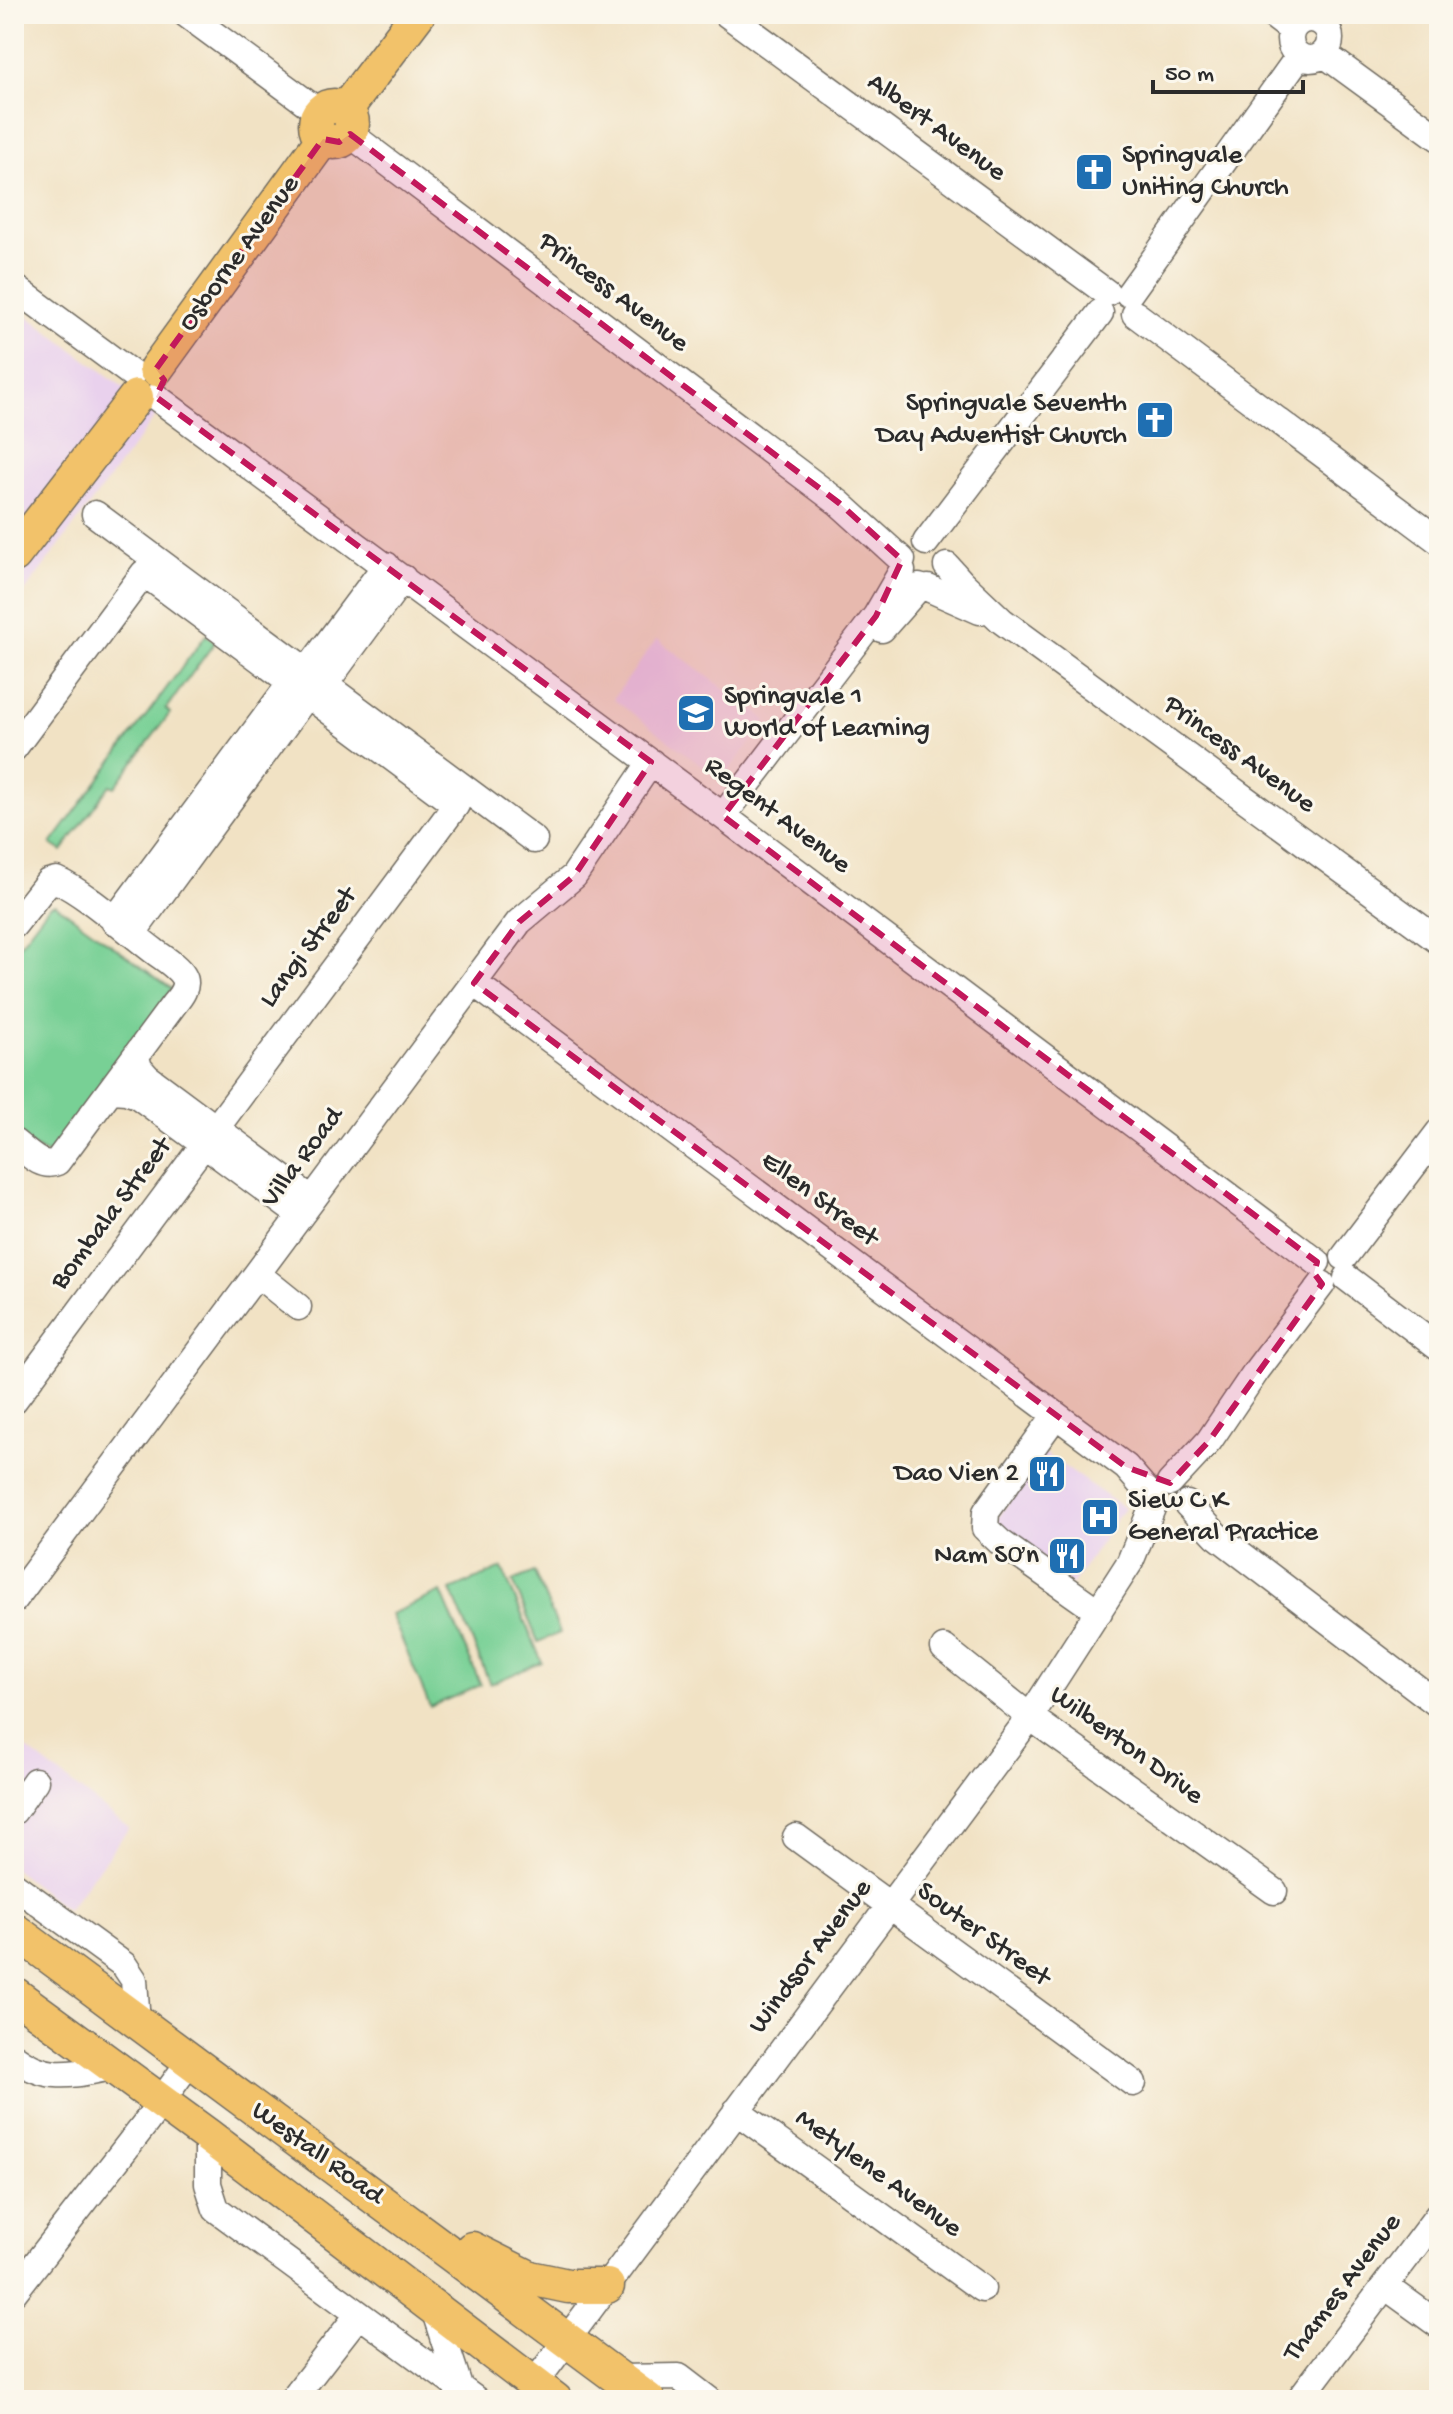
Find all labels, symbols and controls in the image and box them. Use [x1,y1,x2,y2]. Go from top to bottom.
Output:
scale bar [1153,44,1303,94]
text: 50 m [1165,61,1214,90]
street label: Albert Avenue [860,66,1013,190]
place label: Springvale Uniting Church [1122,140,1289,205]
church icon: Springvale Uniting Church [1073,151,1115,193]
street label: Osborne Avenue [172,169,308,339]
street label: Princess Avenue [530,225,695,361]
place label: Springvale Seventh Day Adventist Church [874,388,1127,453]
church icon: Springvale Seventh Day Adventist Church [1134,399,1176,441]
place label: Springvale 1 World of Learning [724,681,930,746]
street label: Princess Avenue [1156,688,1322,822]
school or university icon: Springvale 1 World of Learning [675,692,717,734]
street label: Regent Avenue [697,750,857,882]
street label: Langi Street [253,879,367,1015]
street label: Villa Road [254,1099,353,1216]
street label: Bombala Street [43,1129,182,1297]
street label: Ellen Street [754,1145,886,1256]
restaurant icon: Dao Vien 2 [1026,1453,1068,1495]
place label: Dao Vien 2 [892,1458,1019,1491]
place label: Siew C K General Practice [1128,1485,1319,1550]
hospital icon: Siew C K General Practice [1079,1496,1121,1538]
restaurant icon: Nam Sơn [1046,1535,1088,1577]
place label: Nam Sơn [934,1540,1040,1573]
street label: Wilberton Drive [1043,1679,1210,1813]
street label: Windsor Avenue [742,1873,880,2041]
street label: Souter Street [909,1875,1059,1996]
street label: Westall Road [244,2095,392,2215]
street label: Metylene Avenue [788,2102,968,2246]
street label: Thames Avenue [1275,2207,1410,2370]

